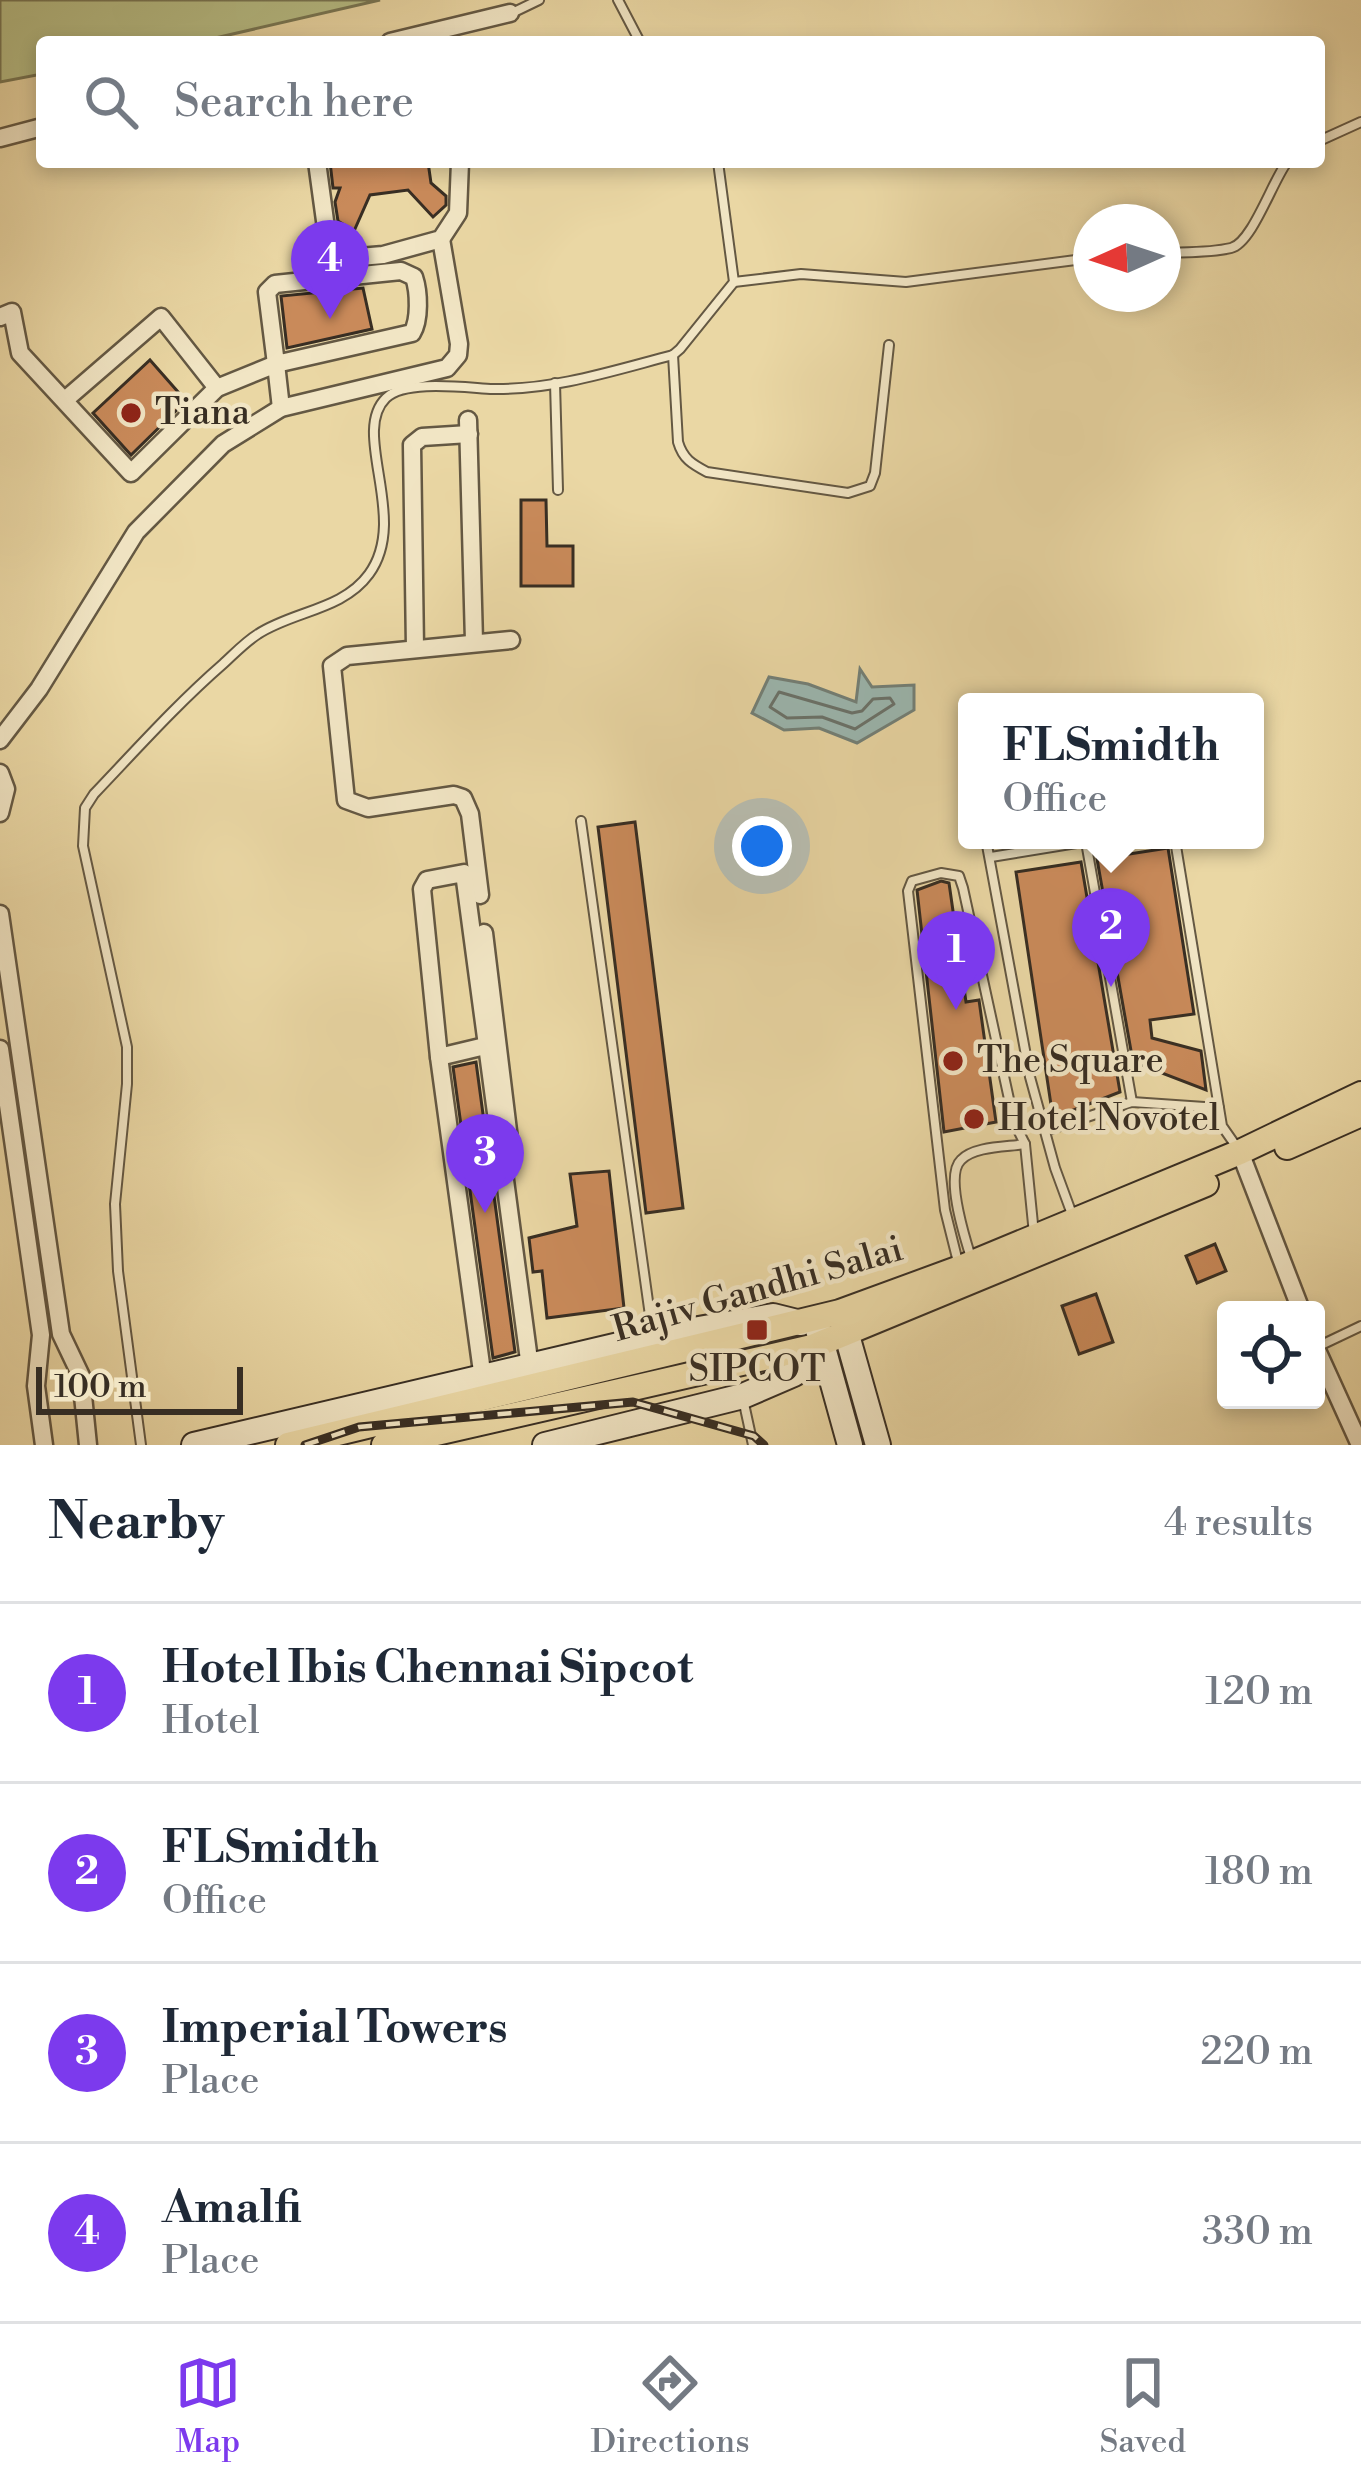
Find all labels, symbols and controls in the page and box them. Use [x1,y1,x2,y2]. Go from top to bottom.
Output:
search box [36,36,1325,168]
icon: search [78,69,144,135]
text: Search here [174,74,414,131]
north arrow [1073,204,1181,312]
pin: 4 [291,220,369,319]
place label: Tiana [155,391,251,436]
marker: Tiana [118,400,144,426]
popup [958,693,1264,849]
text: FLSmidth [1002,718,1220,775]
text: Office [1002,775,1107,824]
your location [732,816,792,876]
pin: 2 [1072,888,1150,987]
pin: 1 [917,911,995,1010]
place label: The Square [977,1039,1164,1084]
marker: The Square [940,1048,966,1074]
place label: Hotel Novotel [998,1097,1220,1142]
marker: Hotel Novotel [961,1106,987,1132]
pin: 3 [446,1114,524,1213]
street label: Rajiv Gandhi Salai [608,1227,908,1353]
map controls [1217,1301,1325,1409]
button: locate [1217,1301,1325,1409]
marker: SIPCOT [744,1317,770,1343]
place label: SIPCOT [688,1348,826,1393]
scale bar [36,1361,243,1414]
text: 100 m [54,1367,147,1408]
text: Nearby [48,1491,224,1555]
text: 4 results [1164,1499,1313,1548]
text: Hotel Ibis Chennai Sipcot [162,1640,693,1697]
text: 1 [78,1668,96,1717]
text: 120 m [1205,1668,1313,1717]
text: Hotel [162,1697,260,1746]
text: FLSmidth [162,1820,379,1877]
text: 2 [75,1848,99,1897]
text: 180 m [1205,1848,1313,1897]
text: Office [162,1877,267,1926]
text: Imperial Towers [162,2000,508,2057]
text: 3 [75,2028,99,2077]
text: 220 m [1200,2028,1313,2077]
text: Place [162,2057,259,2106]
text: Amalfi [162,2180,302,2237]
text: 4 [74,2208,100,2257]
text: 330 m [1202,2208,1313,2257]
text: Place [162,2237,259,2286]
tab: Map [175,2350,241,2463]
tab: Directions [591,2350,750,2463]
tab: Saved [1099,2350,1186,2463]

